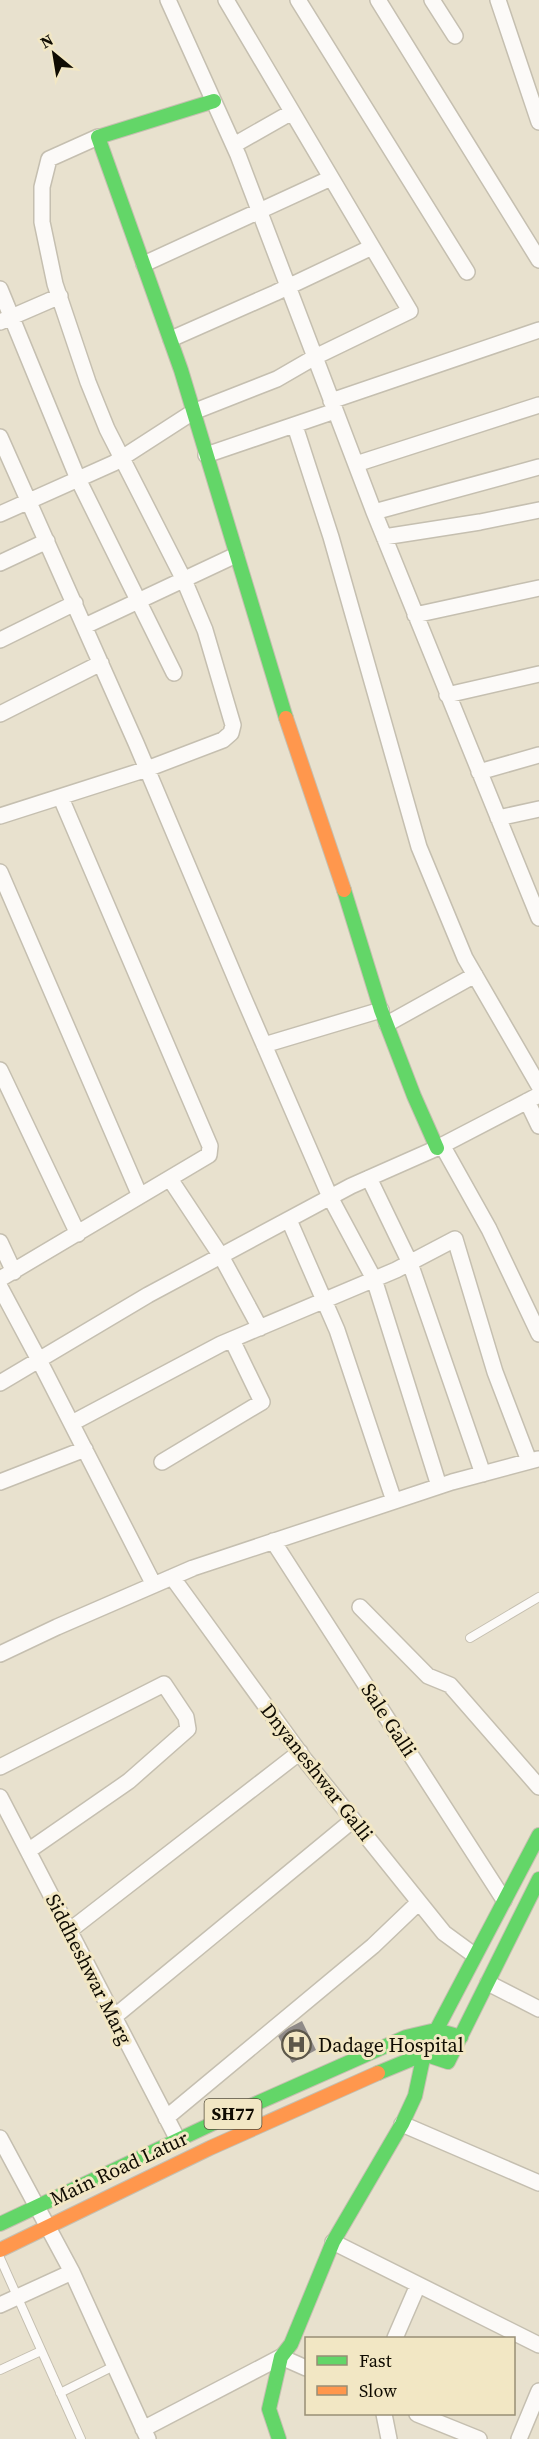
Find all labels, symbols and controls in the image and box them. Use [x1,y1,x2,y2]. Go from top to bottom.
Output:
north arrow [24,24,84,84]
text: N [36,28,57,53]
street label: Sale Galli [355,1678,423,1762]
street label: Dnyaneshwar Galli [254,1697,380,1847]
street label: Siddheshwar Marg [39,1889,139,2049]
hospital icon: Dadage Hospital [281,2029,313,2061]
place label: Dadage Hospital [318,2031,464,2059]
road number: SH77 [204,2099,262,2129]
street label: Main Road Latur [45,2124,193,2212]
legend [305,2337,515,2415]
text: Fast [359,2348,392,2373]
text: Slow [359,2378,397,2403]

